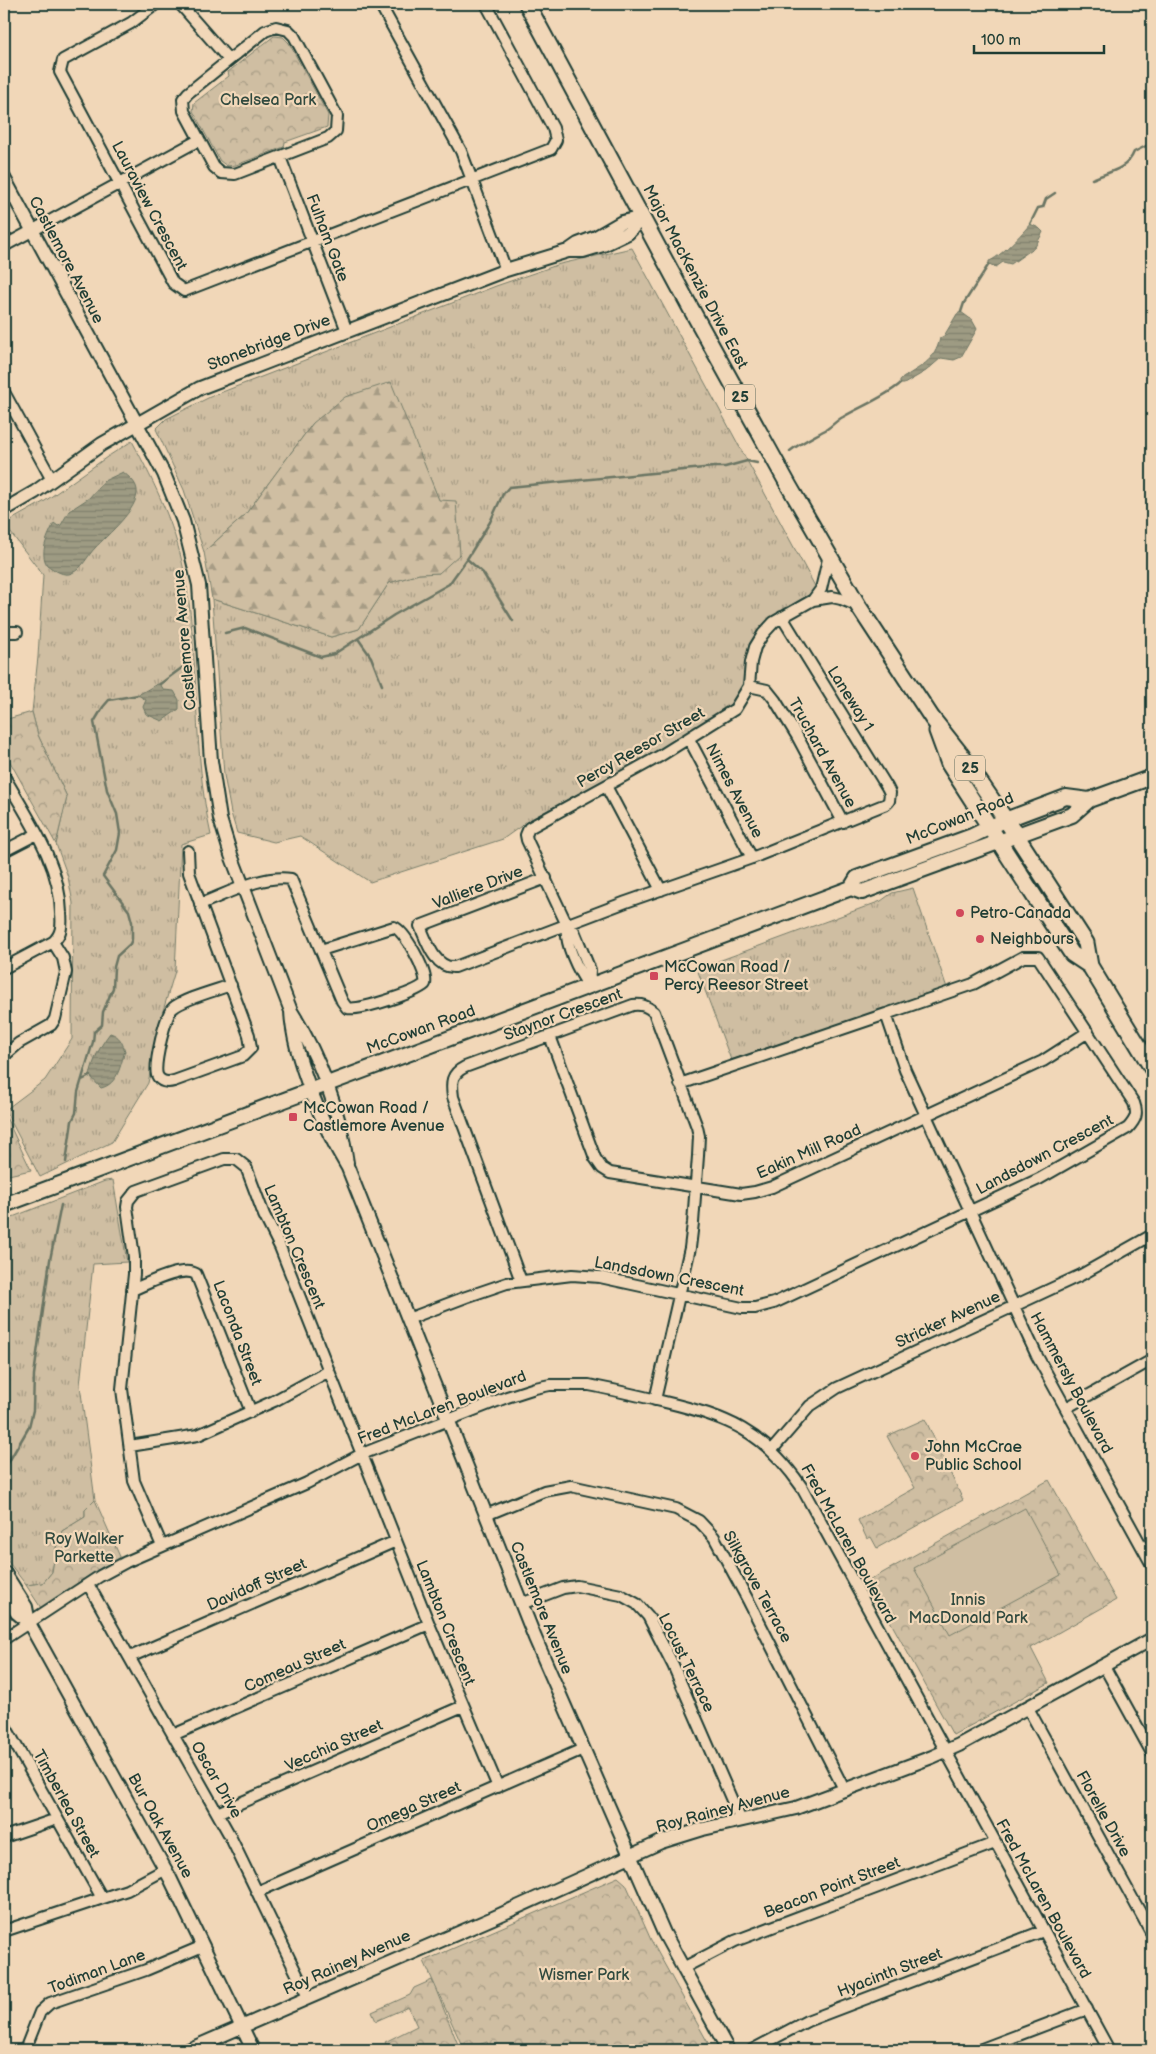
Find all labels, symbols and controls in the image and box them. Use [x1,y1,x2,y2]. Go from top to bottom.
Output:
scale bar [974,22,1104,54]
text: 100 m [981,31,1021,50]
park label: Chelsea Park [220,91,316,110]
street label: Lauraview Crescent [107,138,191,274]
street label: Major MacKenzie Drive East [638,182,752,372]
street label: Fulham Gate [302,192,353,285]
street label: Castlemore Avenue [24,193,108,327]
street label: Stonebridge Drive [205,311,334,375]
road number: 25 [725,384,755,410]
street label: Castlemore Avenue [169,568,201,711]
street label: Laneway 1 [823,663,877,735]
street label: Truchard Avenue [784,695,860,812]
street label: Percy Reesor Street [574,704,708,792]
street label: Nimes Avenue [701,740,767,842]
road number: 25 [955,756,985,780]
street label: McCowan Road [903,789,1017,849]
street label: Valliere Drive [430,862,526,914]
place label: Petro-Canada [970,904,1071,923]
marker: Petro-Canada [954,907,966,919]
place label: Neighbours [990,930,1074,949]
marker: Neighbours [974,933,986,945]
place label: McCowan Road / Percy Reesor Street [664,958,808,995]
marker: McCowan Road / Percy Reesor Street [648,970,660,982]
street label: Staynor Crescent [501,985,625,1045]
street label: McCowan Road [364,1002,478,1058]
place label: McCowan Road / Castlemore Avenue [303,1099,445,1136]
marker: McCowan Road / Castlemore Avenue [287,1111,299,1123]
street label: Landsdown Crescent [973,1111,1117,1199]
street label: Eakin Mill Road [754,1120,864,1184]
street label: Lambton Crescent [259,1182,329,1312]
street label: Landsdown Crescent [592,1253,746,1301]
street label: Laconda Street [208,1278,266,1388]
street label: Stricker Avenue [893,1287,1004,1353]
street label: Hammersly Boulevard [1026,1309,1116,1457]
street label: Fred McLaren Boulevard [355,1367,529,1449]
place label: John McCrae Public School [925,1438,1023,1475]
marker: John McCrae Public School [909,1450,921,1462]
street label: Fred McLaren Boulevard [796,1461,900,1627]
street label: Silkgrove Terrace [718,1528,796,1647]
park label: Roy Walker Parkette [44,1530,124,1567]
street label: Castlemore Avenue [506,1539,576,1678]
street label: Davidoff Street [204,1555,310,1615]
street label: Lambton Crescent [411,1558,479,1688]
park label: Innis MacDonald Park [908,1591,1028,1628]
street label: Locust Terrace [654,1610,718,1716]
street label: Comeau Street [241,1635,349,1697]
street label: Vecchia Street [282,1716,386,1776]
street label: Oscar Drive [186,1738,246,1822]
street label: Timberlea Street [29,1747,104,1861]
street label: Florelle Drive [1072,1768,1135,1861]
street label: Bur Oak Avenue [123,1770,197,1882]
street label: Omega Street [364,1778,464,1836]
street label: Roy Rainey Avenue [654,1783,792,1837]
street label: Fred McLaren Boulevard [991,1816,1095,1982]
street label: Beacon Point Street [761,1853,903,1923]
street label: Roy Rainey Avenue [280,1926,414,2000]
street label: Hyacinth Street [835,1944,945,2002]
street label: Todiman Lane [46,1945,149,1998]
park label: Wismer Park [539,1966,629,1985]

